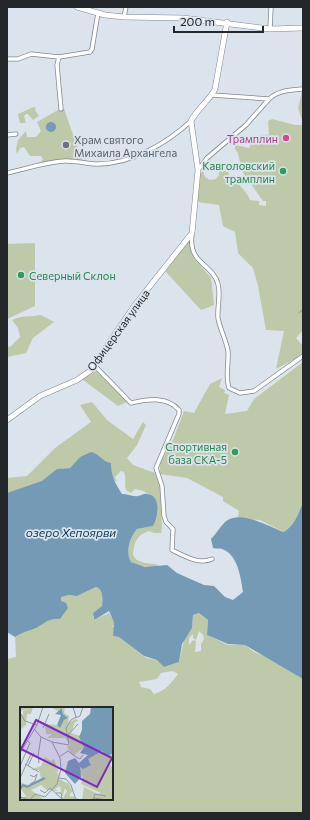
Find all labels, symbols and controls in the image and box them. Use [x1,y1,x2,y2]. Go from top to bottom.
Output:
scale bar [174,8,263,34]
text: 200 m [180,14,215,28]
place label: Трамплин [227,132,278,145]
place label: Храм святого Михаила Архангела [74,133,177,159]
marker: Трамплин [281,133,291,143]
marker: Храм святого Михаила Архангела [61,140,71,150]
place label: Кавголовский трамплин [202,159,275,185]
marker: Кавголовский трамплин [278,166,288,176]
place label: Северный Склон [29,269,116,282]
marker: Северный Склон [16,270,26,280]
street label: Офицерская улица [84,287,152,373]
place label: Спортивная база СКА-5 [165,440,227,466]
marker: Спортивная база СКА-5 [230,447,240,457]
water label: озеро Хепоярви [26,525,116,539]
inset map [20,707,113,800]

